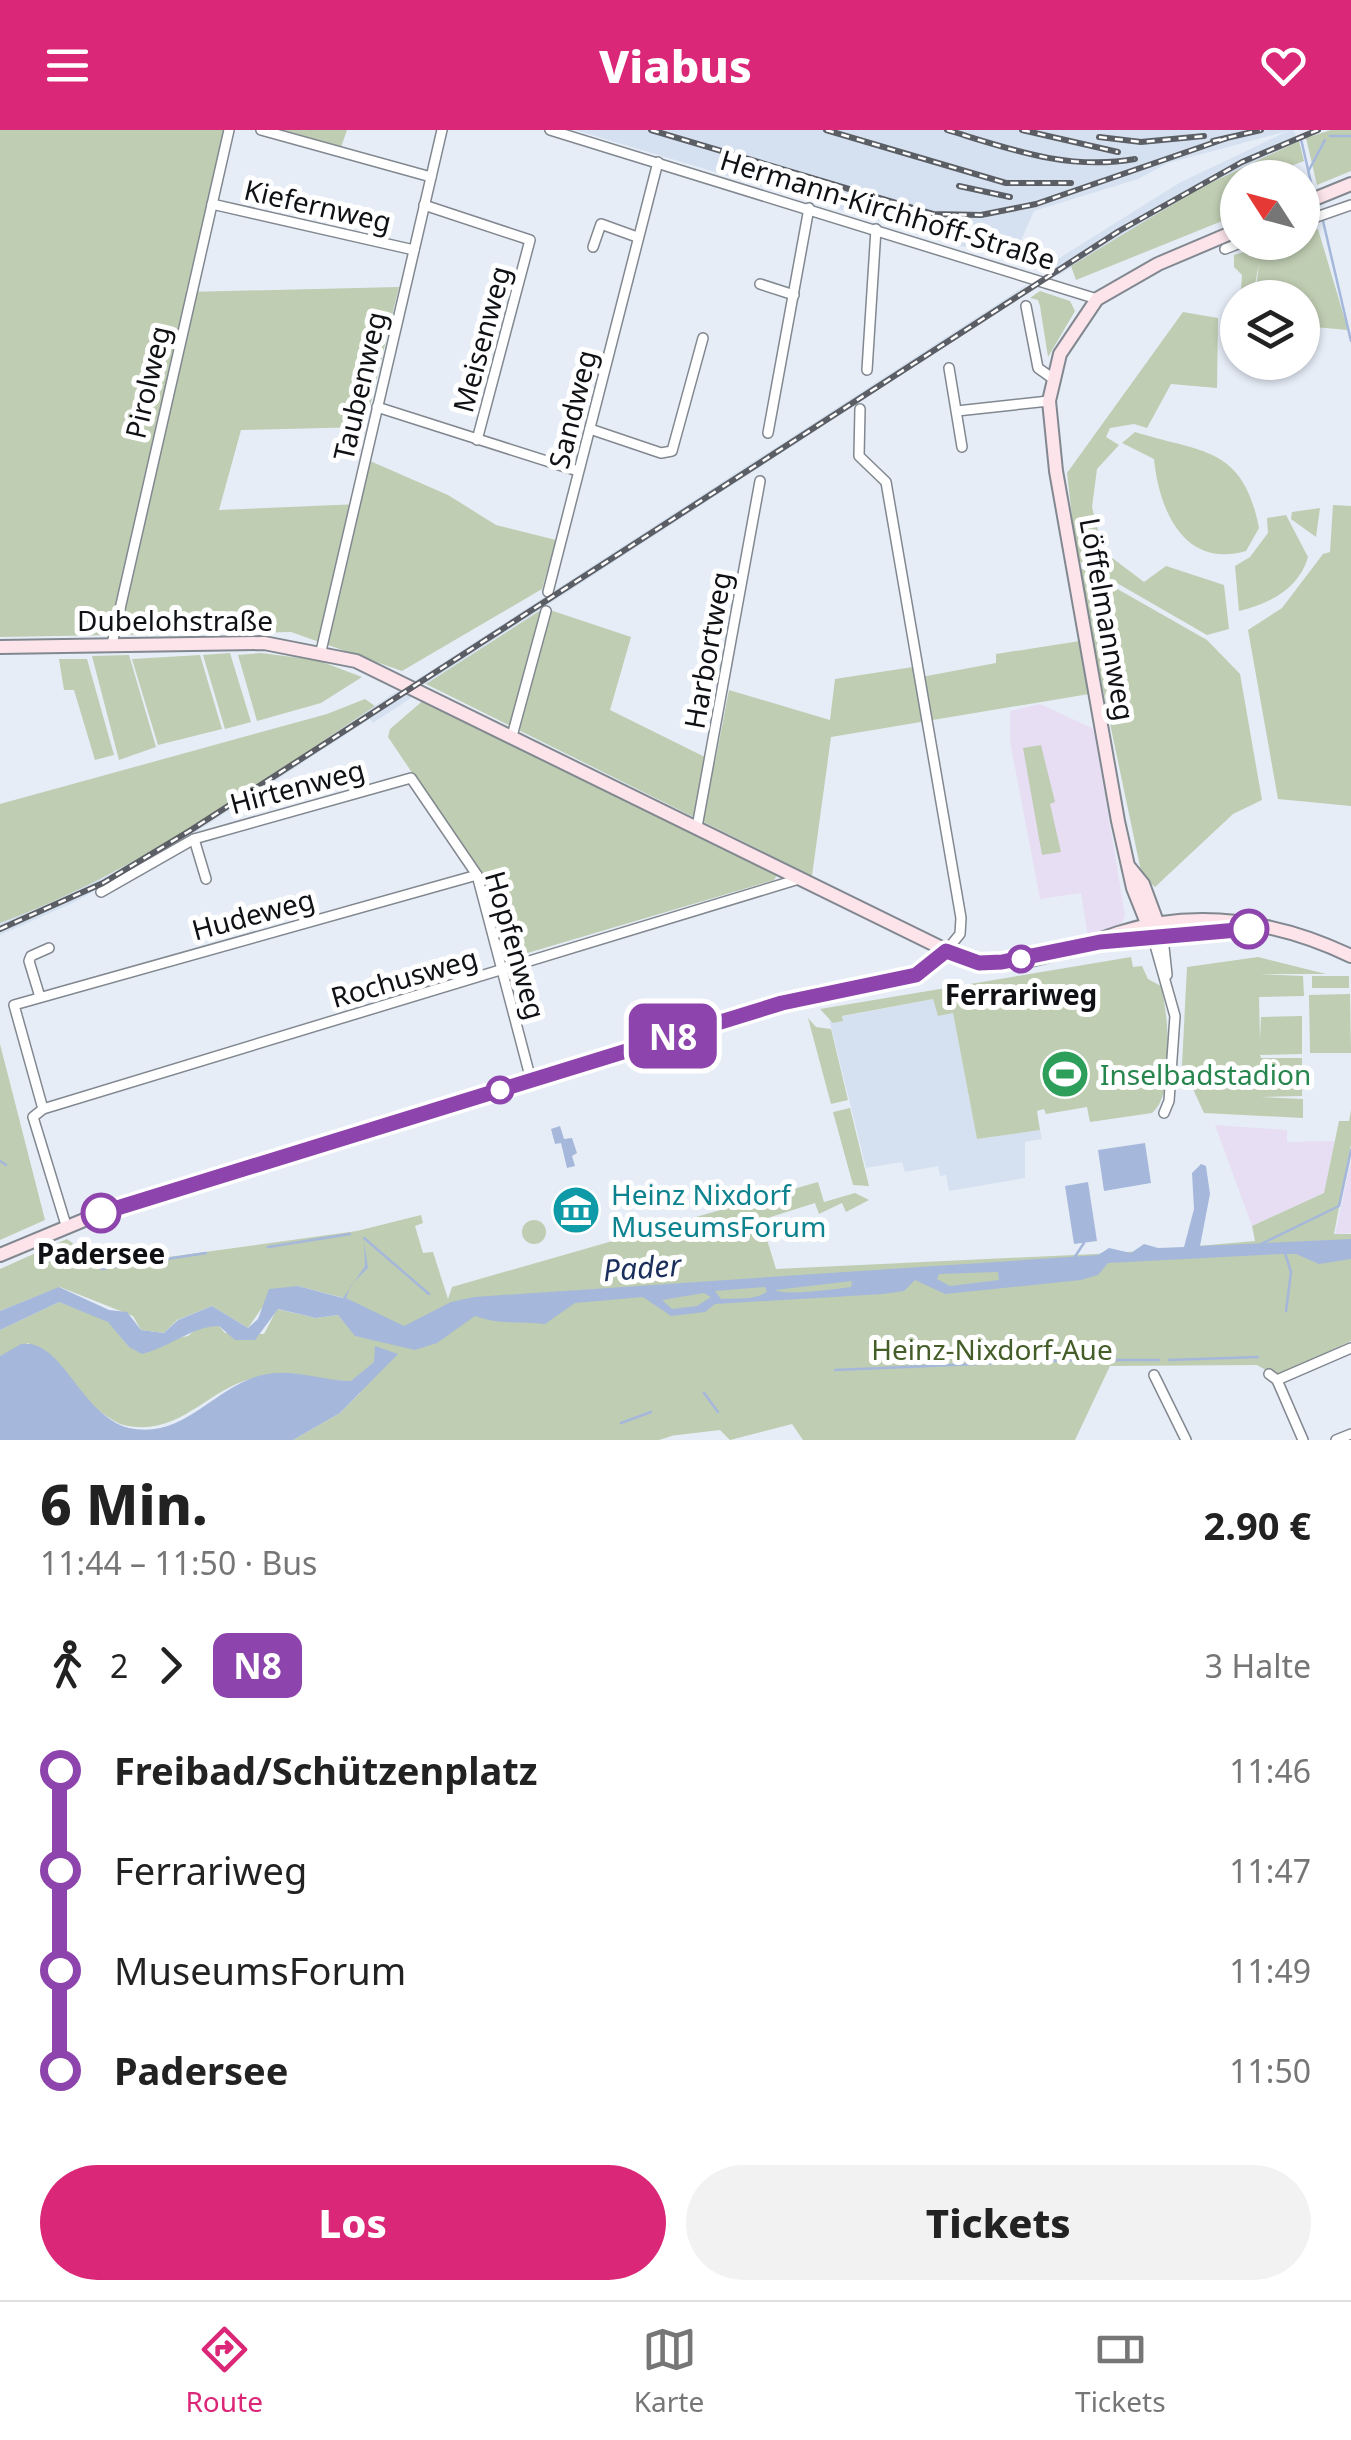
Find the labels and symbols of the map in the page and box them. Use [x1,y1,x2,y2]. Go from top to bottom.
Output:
street label: Hermann-Kirchhoff-Straße [716,140,1060,278]
north arrow [1220,160,1320,260]
street label: Kiefernweg [241,170,395,240]
street label: Meisenweg [443,262,519,416]
street label: Taubenweg [323,308,395,464]
street label: Pirolweg [116,322,178,442]
street label: Sandweg [539,346,605,472]
street label: Löffelmannweg [1071,515,1145,723]
street label: Harbortweg [674,568,740,732]
street label: Dubelohstraße [77,601,273,639]
street label: Hirtenweg [226,750,368,822]
street label: Hopfenweg [477,866,555,1024]
street label: Hudeweg [187,879,319,949]
unlabelled marker [1230,910,1268,948]
street label: Rochusweg [326,938,482,1016]
marker: Ferrariweg [1008,946,1034,972]
place label: Ferrariweg [945,975,1097,1013]
line badge: N8 [628,1004,718,1068]
sports icon: Inselbadstadion [1039,1048,1091,1100]
place label: Inselbadstadion [1100,1055,1311,1093]
unlabelled marker [487,1077,513,1103]
place label: Heinz Nixdorf MuseumsForum [611,1175,826,1245]
museum icon: Heinz Nixdorf MuseumsForum [550,1184,602,1236]
marker: Padersee [82,1194,120,1232]
place label: Padersee [37,1234,165,1272]
water label: Pader [601,1244,684,1290]
park label: Heinz-Nixdorf-Aue [871,1330,1113,1368]

